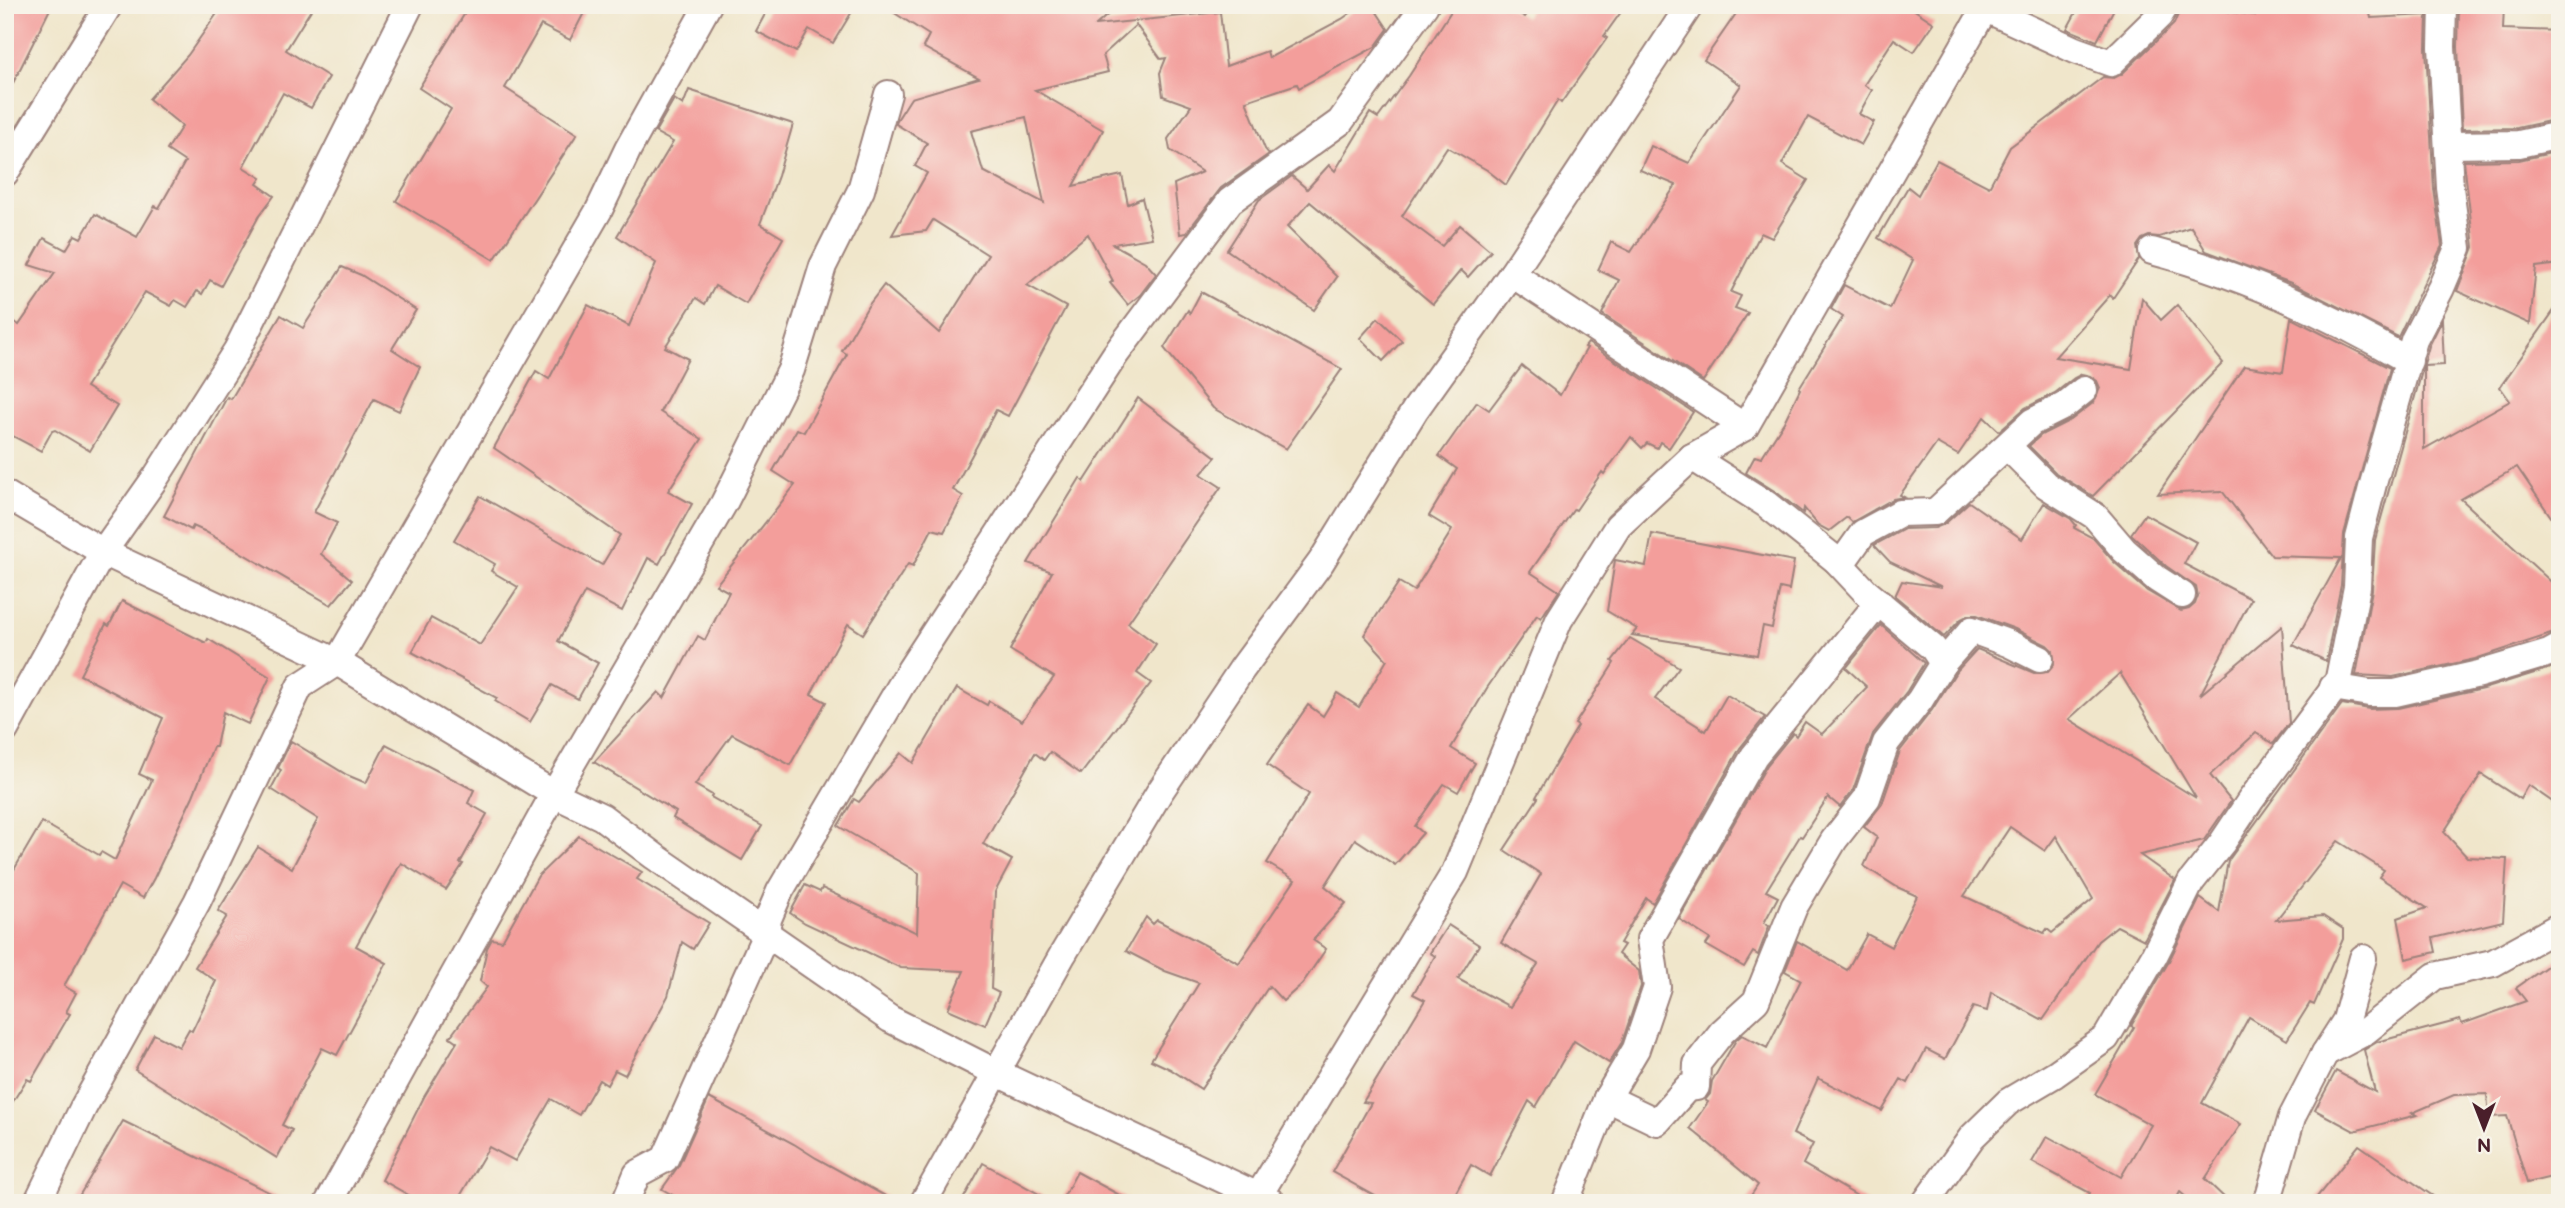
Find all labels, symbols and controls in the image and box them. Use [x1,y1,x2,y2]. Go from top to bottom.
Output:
north arrow [2450,1092,2520,1162]
text: N [2477,1132,2491,1155]

